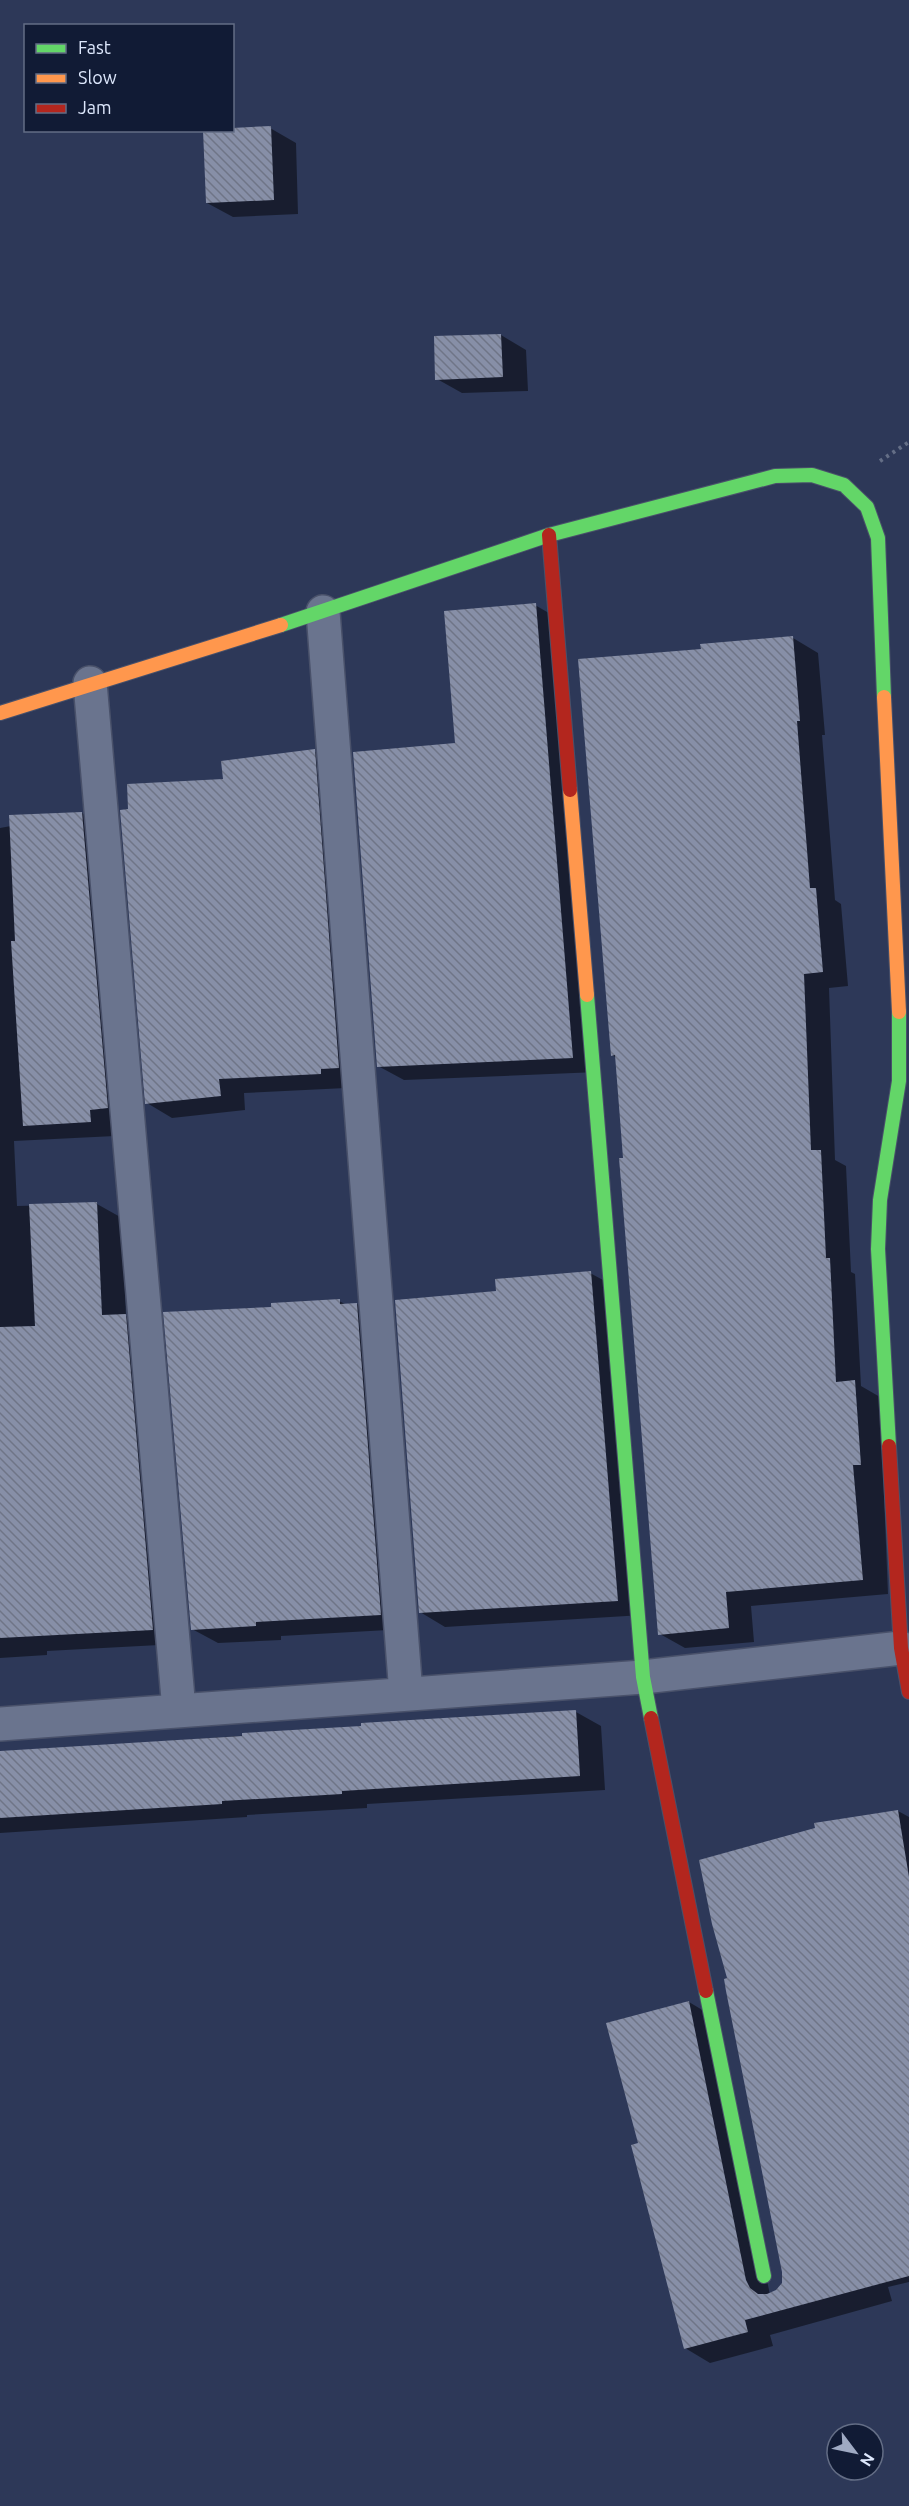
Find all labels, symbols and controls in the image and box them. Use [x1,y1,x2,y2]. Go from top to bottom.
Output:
legend [24,24,234,132]
text: Fast [78,37,111,57]
text: Slow [78,67,117,87]
text: Jam [78,97,112,117]
north arrow [825,2422,885,2482]
text: N [857,2450,879,2470]

